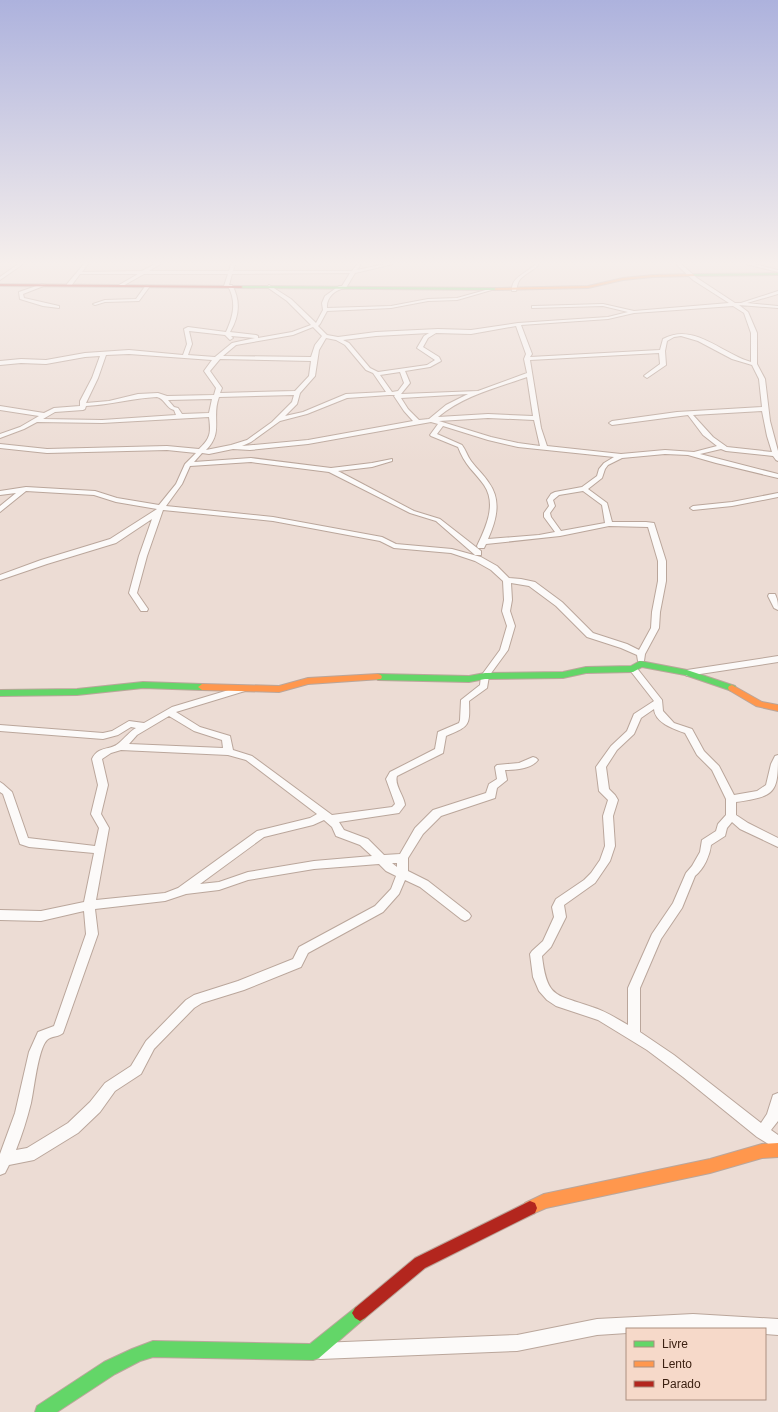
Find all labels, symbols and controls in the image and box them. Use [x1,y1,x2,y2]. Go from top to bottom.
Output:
legend [626,1328,766,1400]
text: Livre [662,1337,688,1351]
text: Lento [662,1357,692,1371]
text: Parado [662,1377,701,1391]

